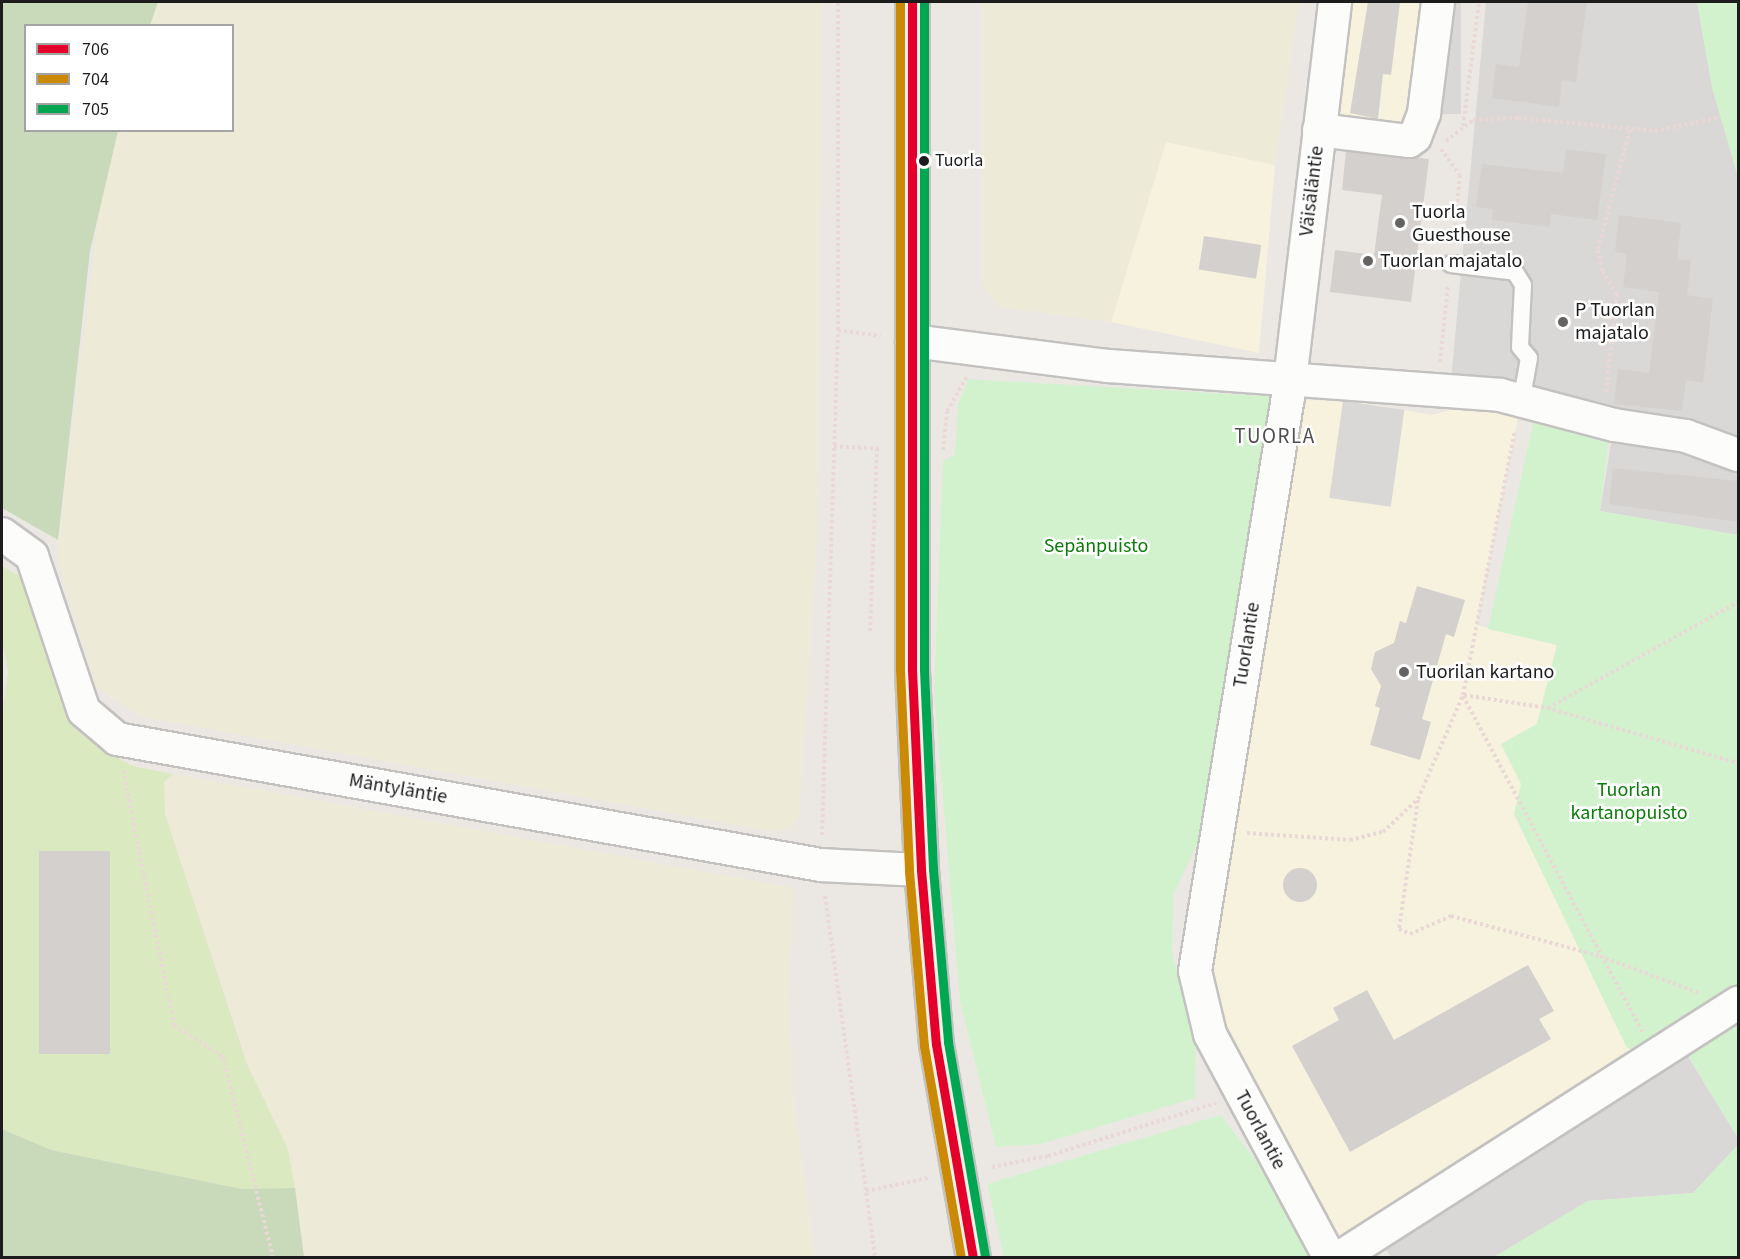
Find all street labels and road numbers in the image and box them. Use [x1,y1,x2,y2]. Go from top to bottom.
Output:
street label: Väisäläntie [1295,144,1329,238]
street label: Tuorlantie [1228,601,1266,689]
street label: Mäntyläntie [347,769,449,809]
street label: Tuorlantie [1229,1086,1291,1174]

